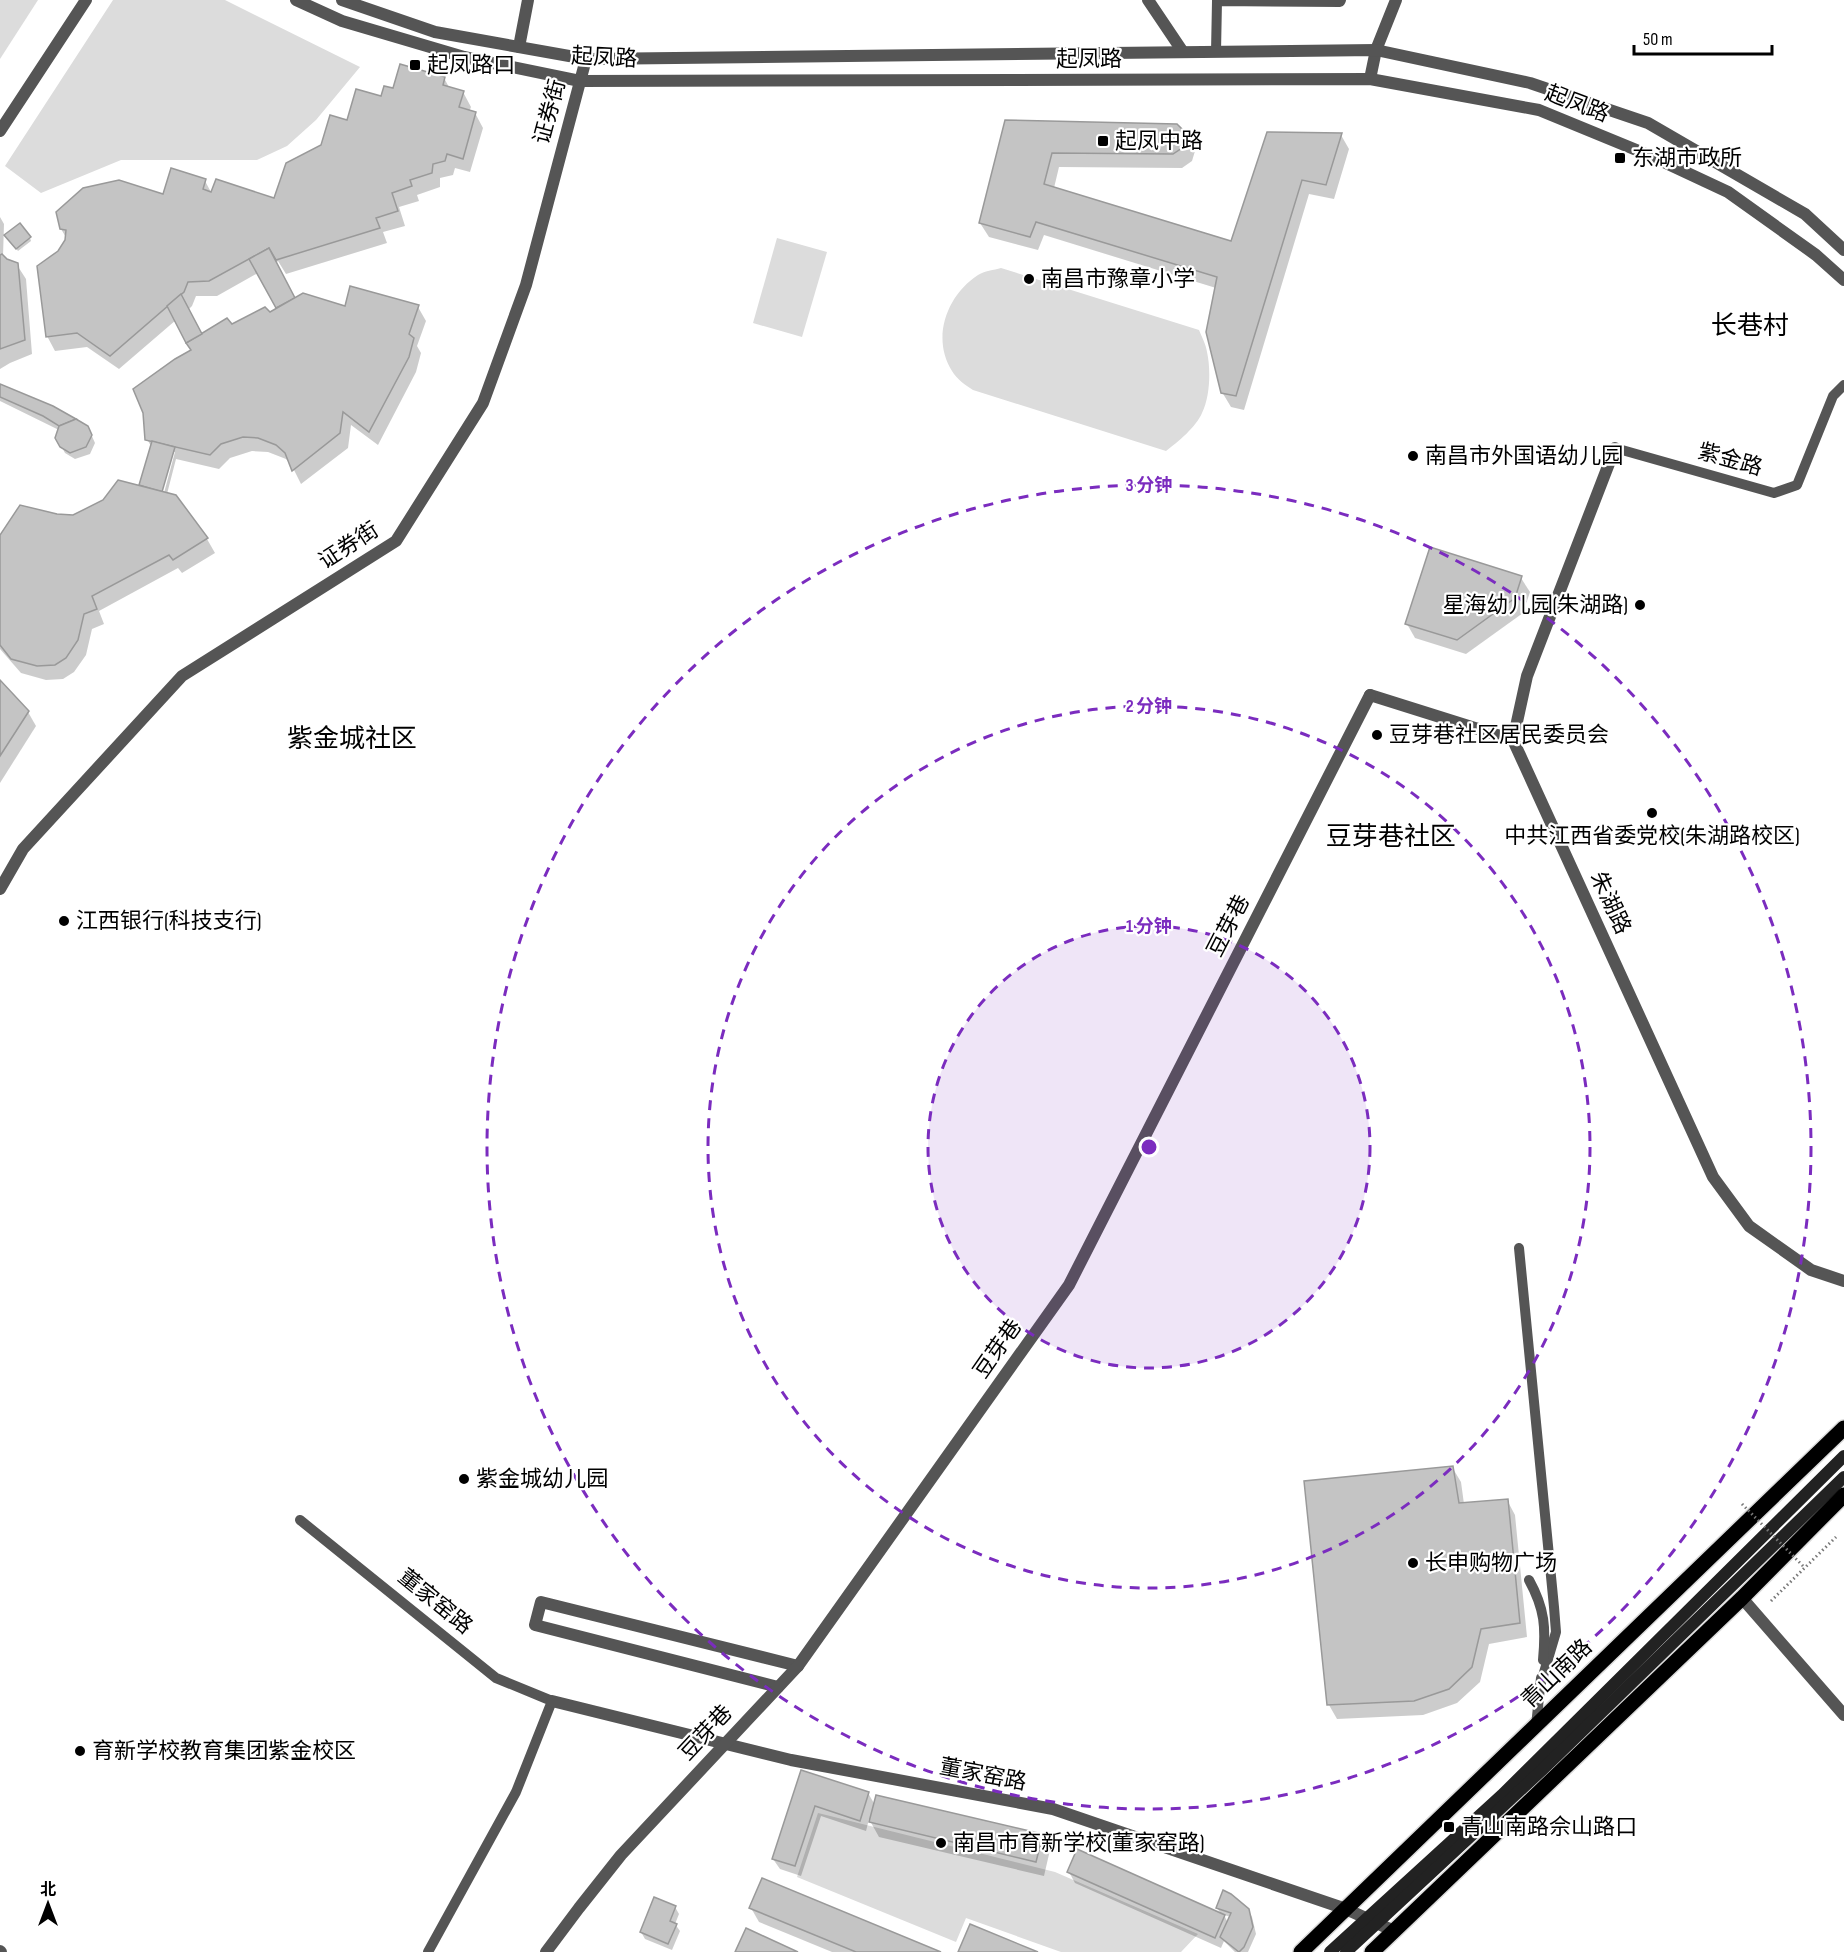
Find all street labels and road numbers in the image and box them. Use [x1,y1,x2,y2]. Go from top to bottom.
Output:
street label: 起凤路 [570,43,638,73]
street label: 起凤路 [1056,46,1122,73]
street label: 证券街 [528,77,572,147]
street label: 起凤路 [1541,80,1613,128]
street label: 紫金路 [1695,438,1765,482]
street label: 证券街 [314,517,384,575]
street label: 朱湖路 [1584,867,1636,939]
street label: 豆芽巷 [1202,890,1256,962]
street label: 豆芽巷 [968,1314,1028,1384]
street label: 董家窑路 [392,1564,478,1640]
street label: 青山南路 [1516,1634,1598,1714]
street label: 豆芽巷 [674,1700,738,1766]
street label: 董家窑路 [937,1753,1029,1797]

